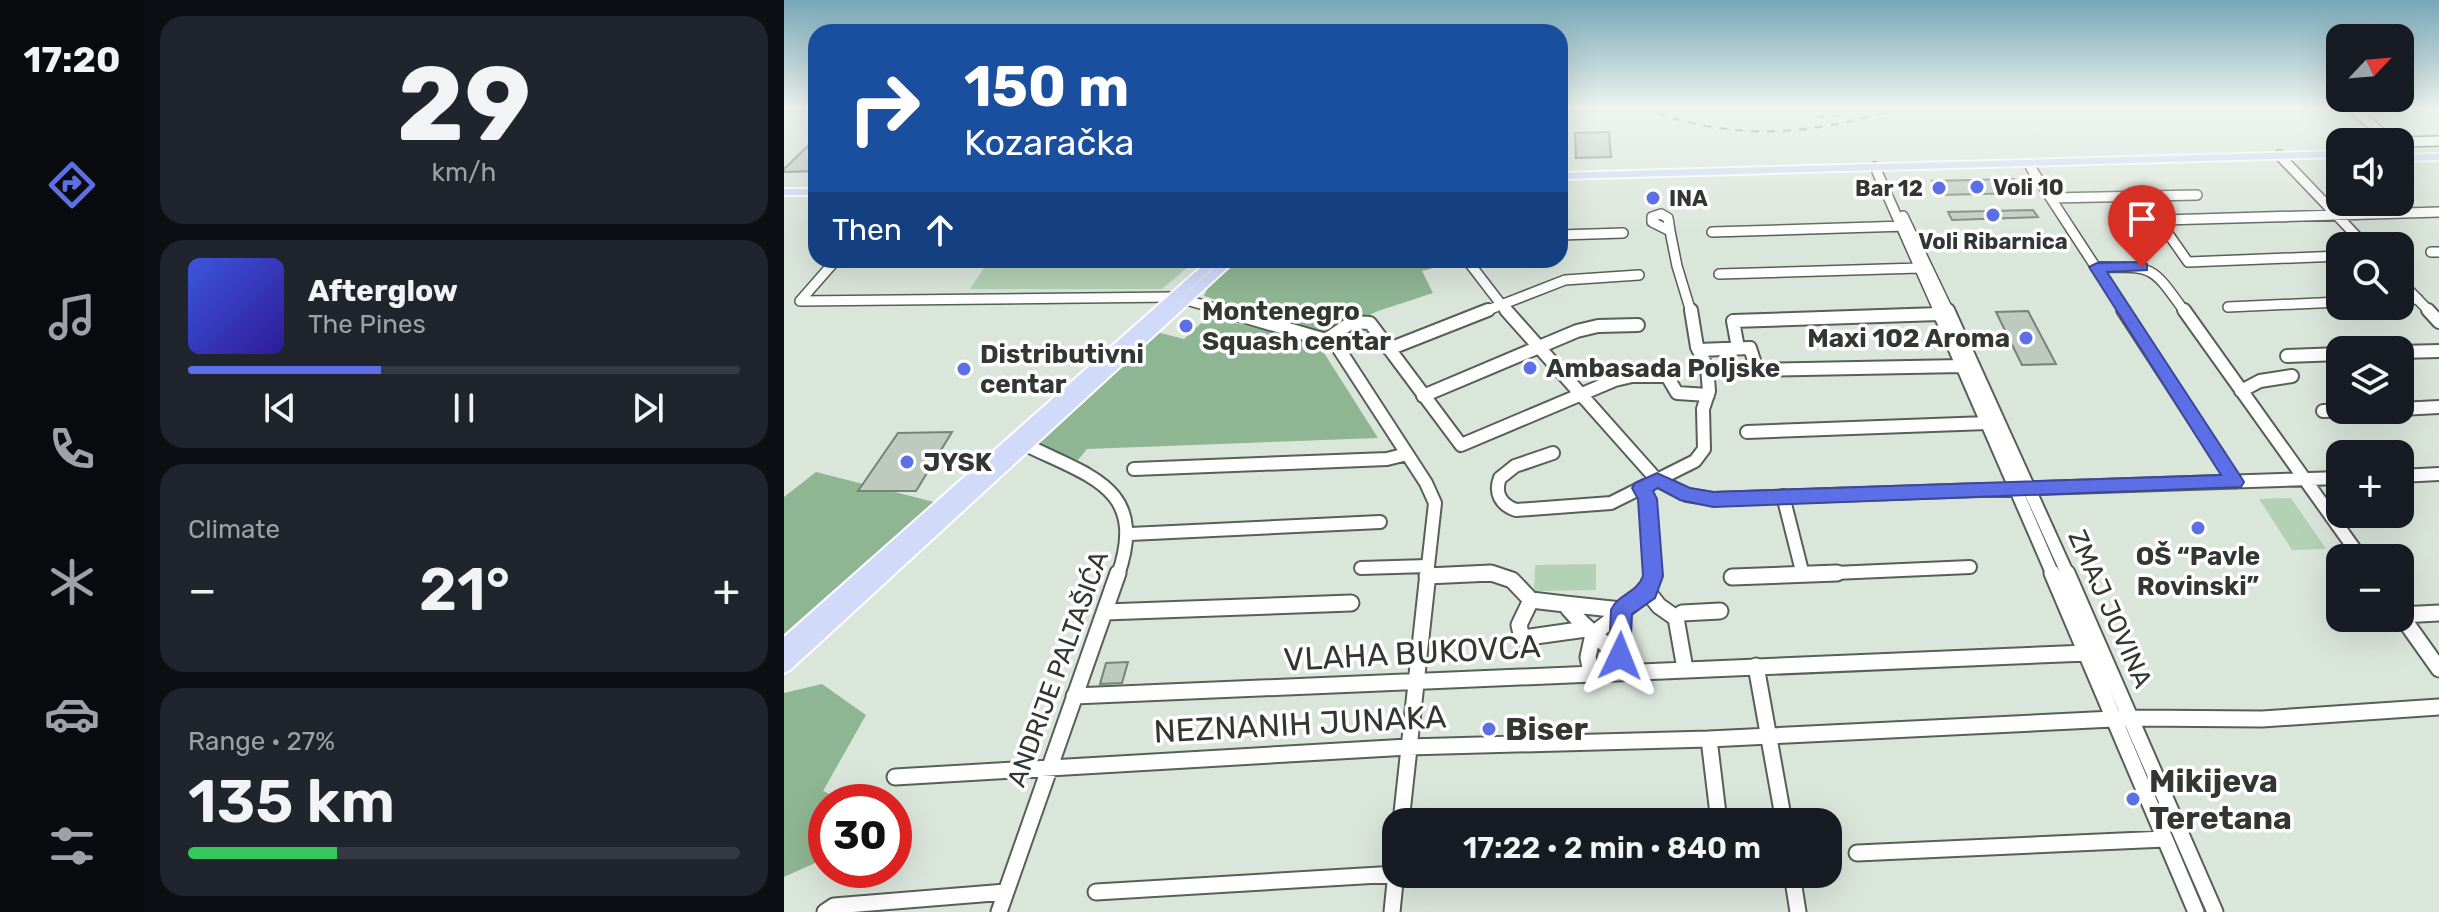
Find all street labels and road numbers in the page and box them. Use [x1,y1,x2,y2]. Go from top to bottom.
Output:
street label: ZMAJ JOVINA [2061,525,2159,693]
street label: ANDRIJE PALTAŠIĆA [1001,547,1115,791]
street label: VLAHA BUKOVCA [1282,627,1542,679]
street label: NEZNANIH JUNAKA [1153,697,1447,751]

